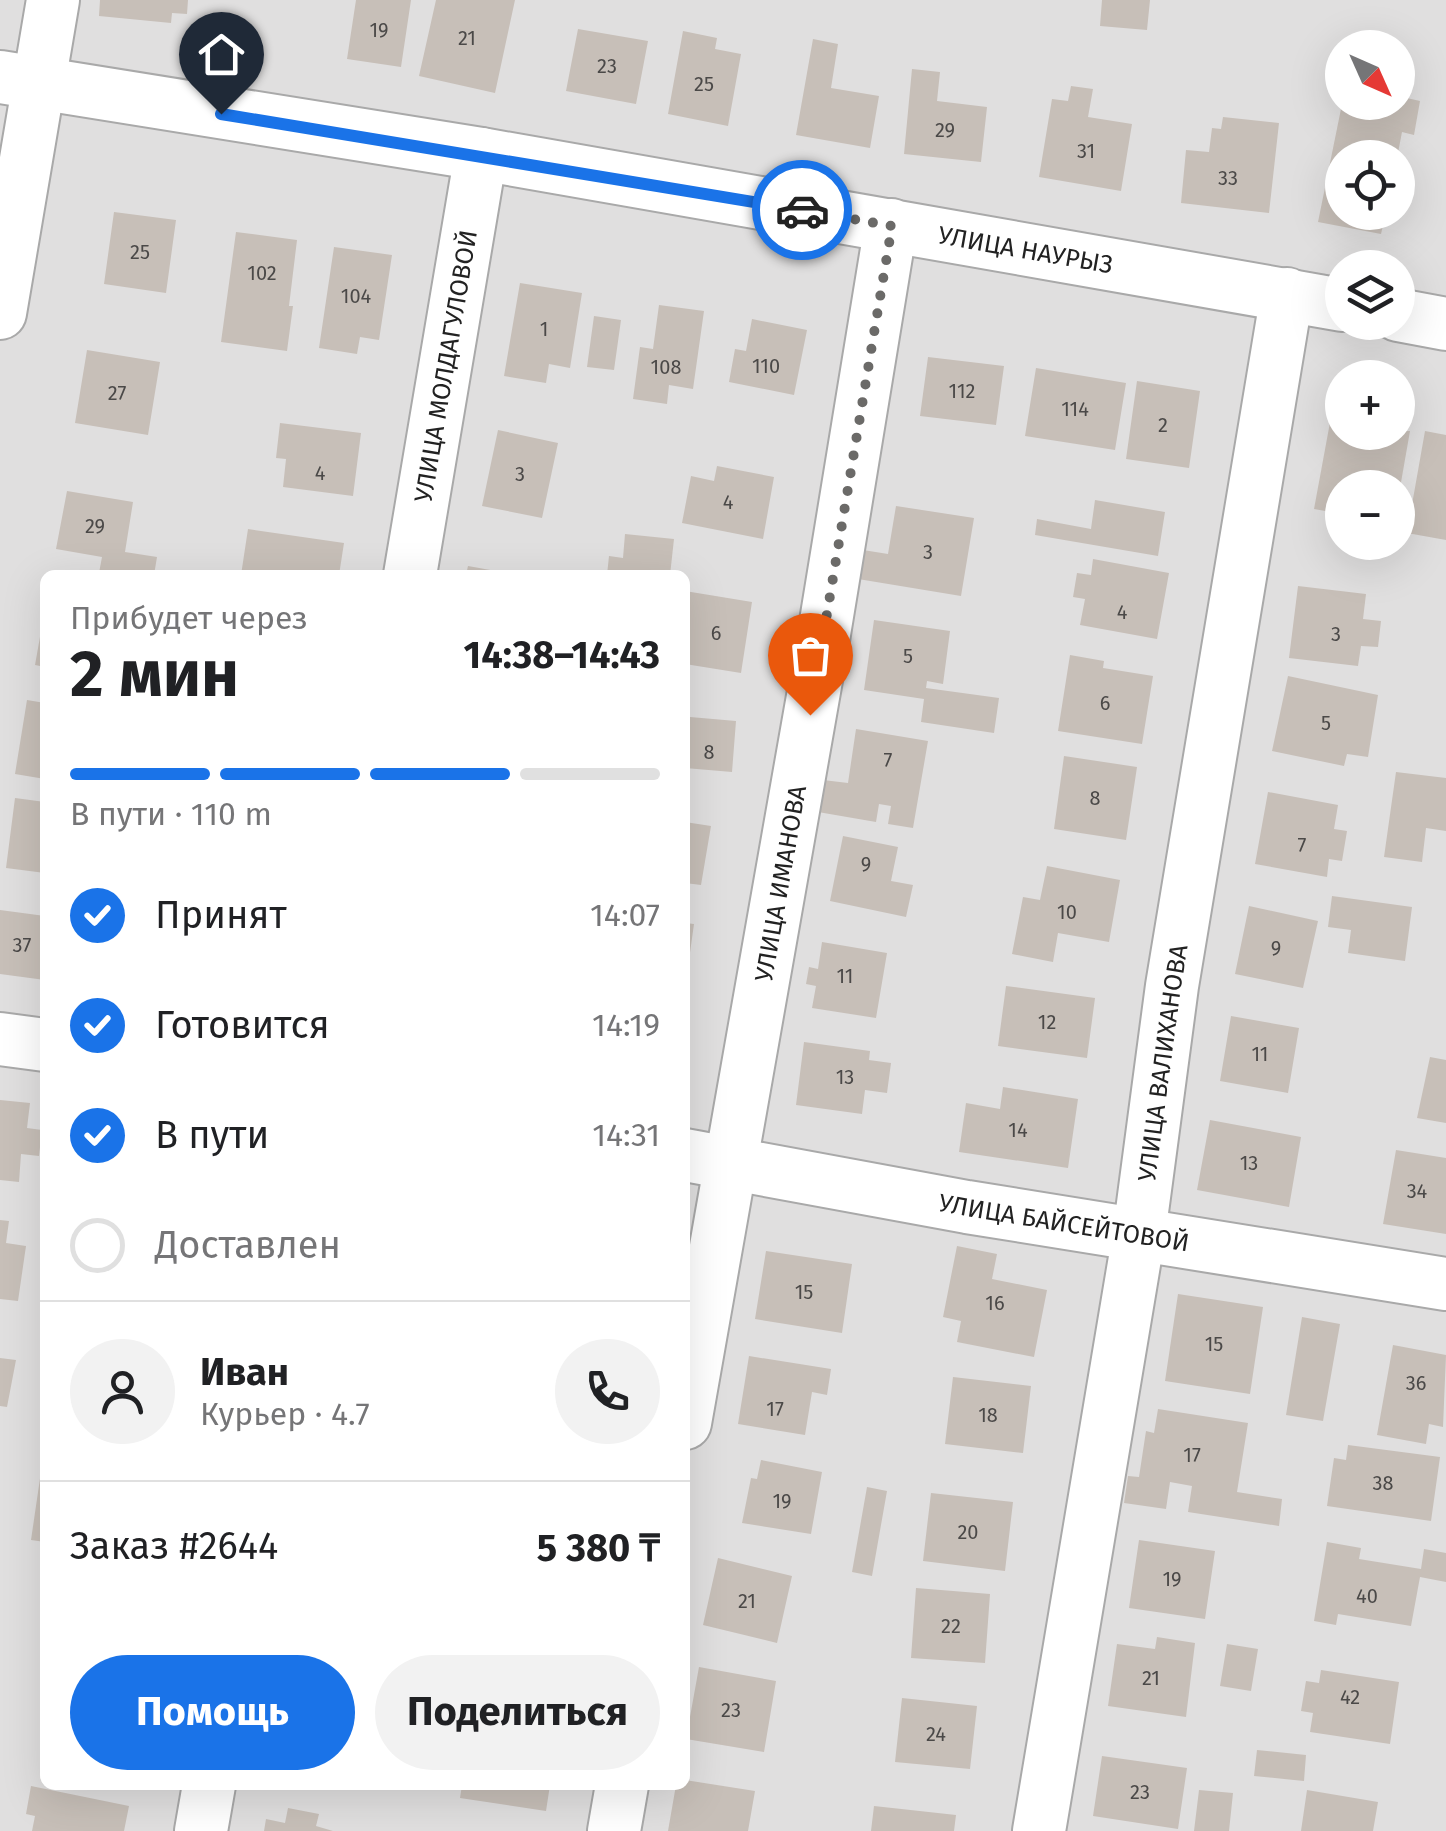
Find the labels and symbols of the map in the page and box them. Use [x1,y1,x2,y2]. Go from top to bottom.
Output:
pin [179,12,264,115]
house number: 19 [369,18,389,42]
house number: 21 [458,26,476,50]
north arrow [1325,30,1415,120]
house number: 23 [597,54,617,78]
house number: 25 [694,72,714,96]
house number: 29 [935,118,955,142]
house number: 31 [1077,139,1095,163]
courier [752,160,852,260]
house number: 33 [1218,166,1238,190]
street label: УЛИЦА НАУРЫЗ [936,220,1115,281]
street label: УЛИЦА МОЛДАГУЛОВОЙ [409,228,484,504]
house number: 25 [130,240,150,264]
house number: 102 [247,261,277,285]
house number: 104 [341,284,372,308]
house number: 1 [540,317,548,341]
house number: 110 [752,354,780,378]
house number: 108 [651,355,681,379]
house number: 112 [949,379,975,403]
house number: 27 [108,381,126,405]
house number: 114 [1061,397,1089,421]
house number: 2 [1158,413,1168,437]
house number: 4 [315,461,326,485]
house number: 3 [515,462,525,486]
house number: 4 [723,490,734,514]
house number: 29 [85,514,105,538]
house number: 3 [923,540,933,564]
house number: 4 [1117,600,1128,624]
pin [768,613,853,716]
house number: 6 [711,621,721,645]
house number: 3 [1331,622,1341,646]
house number: 5 [903,644,913,668]
house number: 6 [1100,691,1110,715]
house number: 5 [1321,711,1331,735]
house number: 8 [703,740,715,764]
house number: 7 [884,748,893,772]
street label: УЛИЦА ИМАНОВА [749,782,813,984]
house number: 8 [1089,786,1101,810]
house number: 7 [1298,833,1307,857]
house number: 9 [861,852,871,876]
house number: 10 [1057,900,1077,924]
house number: 37 [13,933,31,957]
house number: 9 [1271,936,1281,960]
street label: УЛИЦА ВАЛИХАНОВА [1132,942,1195,1183]
house number: 11 [836,964,854,988]
house number: 12 [1038,1010,1056,1034]
house number: 11 [1251,1042,1269,1066]
house number: 13 [836,1065,854,1089]
house number: 14 [1008,1118,1028,1142]
house number: 13 [1240,1151,1258,1175]
house number: 34 [1407,1179,1428,1203]
street label: УЛИЦА БАЙСЕЙТОВОЙ [936,1188,1191,1258]
house number: 15 [795,1280,813,1304]
house number: 16 [985,1291,1005,1315]
house number: 15 [1205,1332,1223,1356]
house number: 36 [1406,1371,1426,1395]
house number: 17 [766,1397,784,1421]
house number: 18 [978,1403,998,1427]
house number: 17 [1183,1443,1201,1467]
house number: 38 [1373,1471,1394,1495]
house number: 19 [772,1489,792,1513]
house number: 20 [957,1520,979,1544]
house number: 19 [1162,1567,1182,1591]
house number: 40 [1356,1584,1378,1608]
house number: 21 [738,1589,756,1613]
house number: 22 [941,1614,961,1638]
house number: 21 [1142,1666,1160,1690]
house number: 42 [1340,1685,1360,1709]
house number: 23 [721,1698,741,1722]
house number: 24 [926,1722,946,1746]
house number: 23 [1130,1780,1150,1804]

